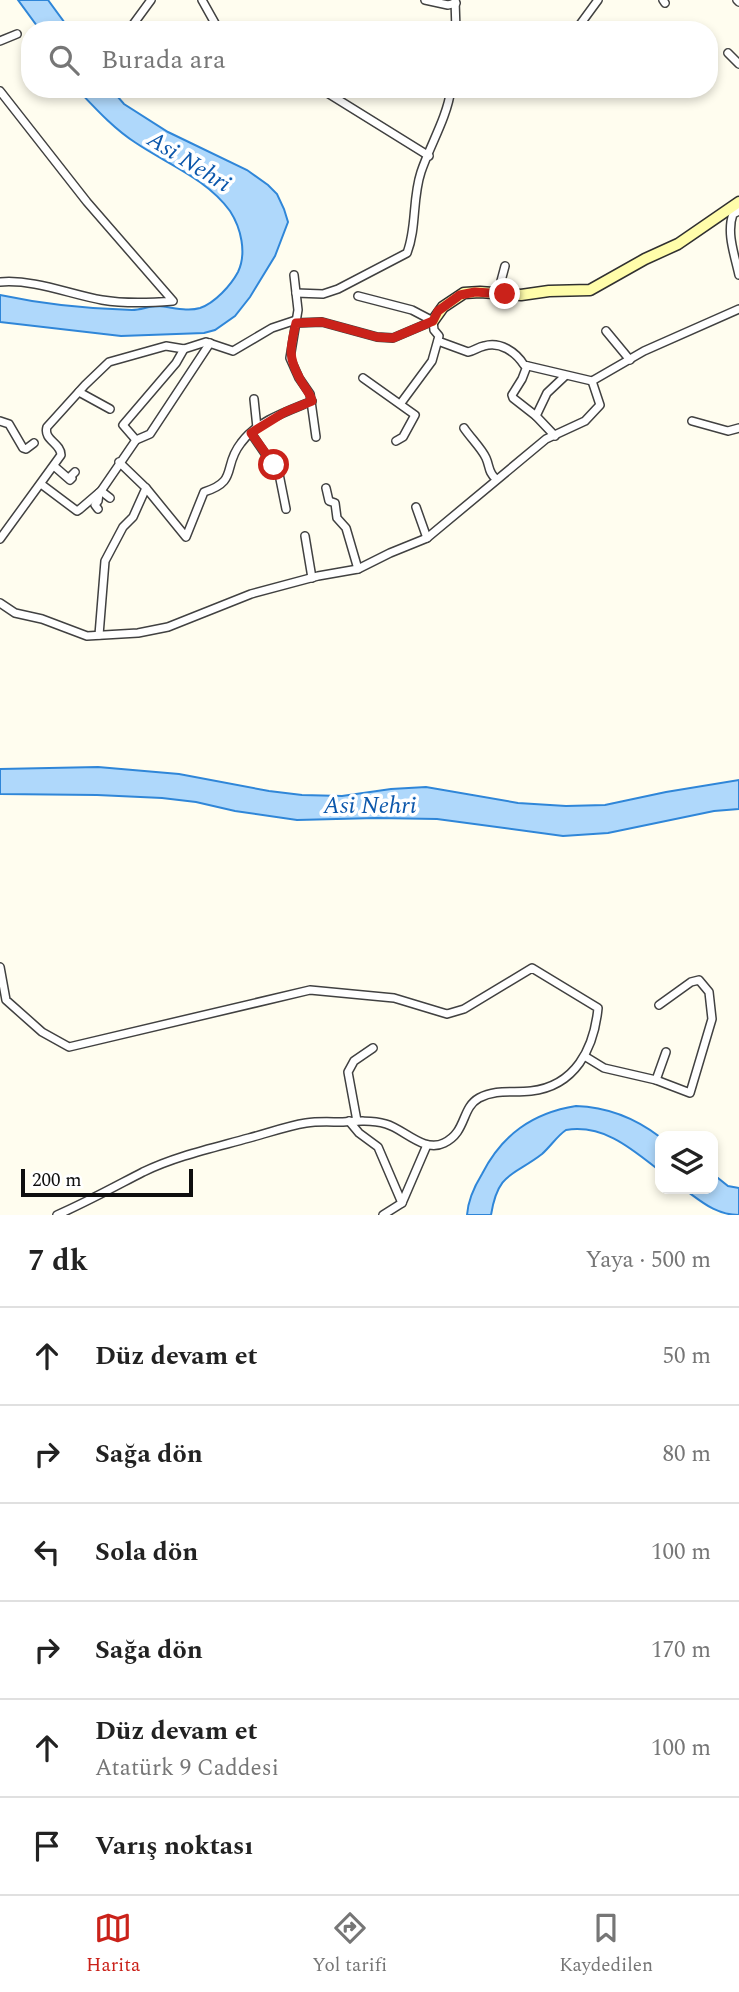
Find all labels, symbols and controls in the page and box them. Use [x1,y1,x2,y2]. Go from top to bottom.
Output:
search box [21,21,718,98]
text: Burada ara [101,40,226,80]
icon: search [45,41,83,79]
water label: Asi Nehri [139,121,238,202]
route end [489,278,520,309]
route start [258,449,289,480]
water label: Asi Nehri [322,788,417,824]
map controls [655,1131,718,1194]
button: layers [655,1131,718,1194]
scale bar [21,1166,192,1198]
text: 200 m [32,1166,82,1195]
text: 7 dk [28,1238,88,1284]
text: Yaya · 500 m [585,1243,711,1278]
text: Düz devam et [95,1336,258,1376]
icon: ahead [28,1337,66,1375]
text: 50 m [662,1339,711,1374]
text: Sağa dön [95,1434,203,1474]
icon: right [28,1435,66,1473]
text: 80 m [662,1437,711,1472]
text: Sola dön [95,1532,198,1572]
icon: left [28,1533,66,1571]
text: 100 m [651,1535,711,1570]
text: Sağa dön [95,1630,203,1670]
icon: right [28,1631,66,1669]
text: 170 m [651,1633,711,1668]
text: Düz devam et [95,1711,258,1751]
icon: ahead [28,1729,66,1767]
text: 100 m [651,1731,711,1766]
text: Atatürk 9 Caddesi [95,1751,279,1786]
text: Varış noktası [95,1826,253,1866]
icon: arrive [28,1827,66,1865]
tab: Harita [86,1909,140,1980]
tab: Yol tarifi [312,1909,387,1980]
tab: Kaydedilen [559,1909,653,1980]

